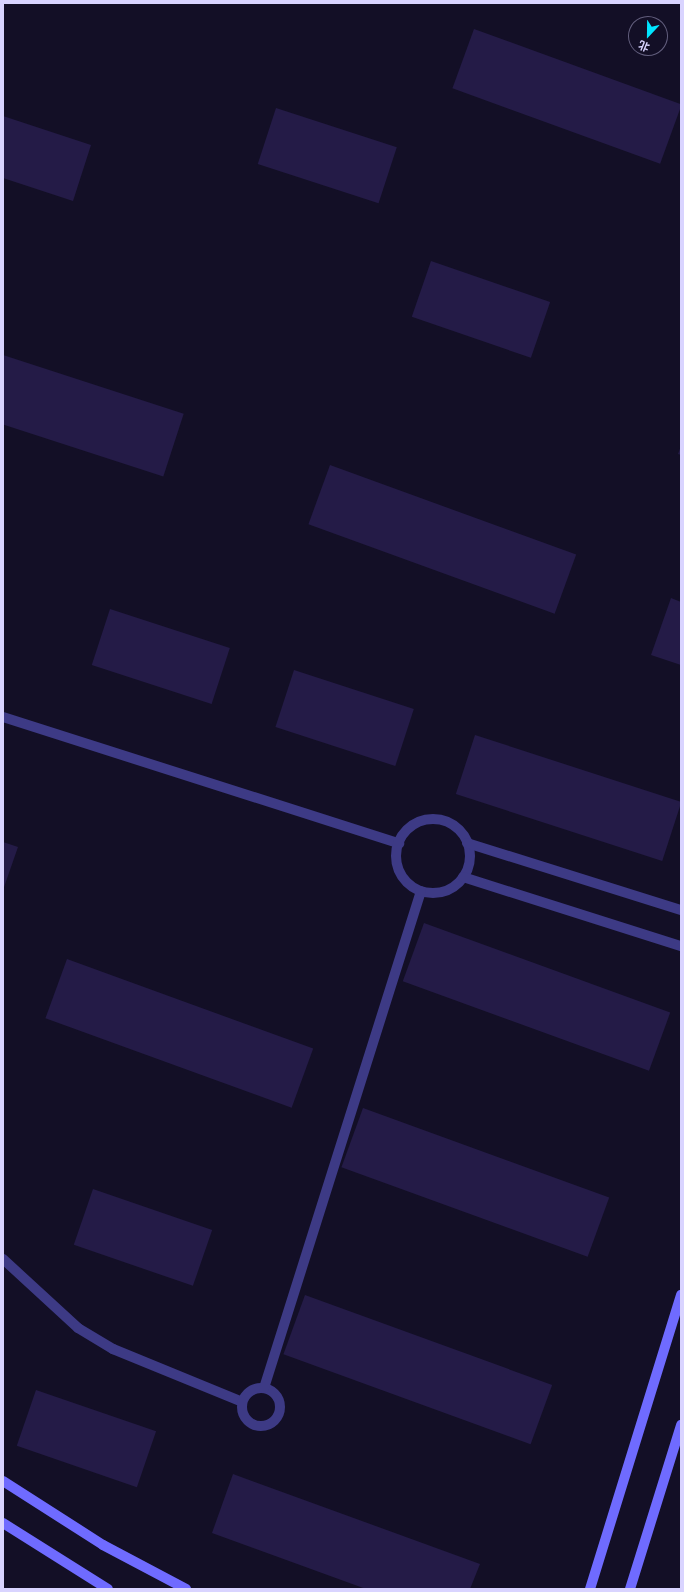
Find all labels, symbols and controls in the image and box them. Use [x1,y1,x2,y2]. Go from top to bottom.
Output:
north arrow [628,16,668,56]
text: 北 [637,39,651,54]

